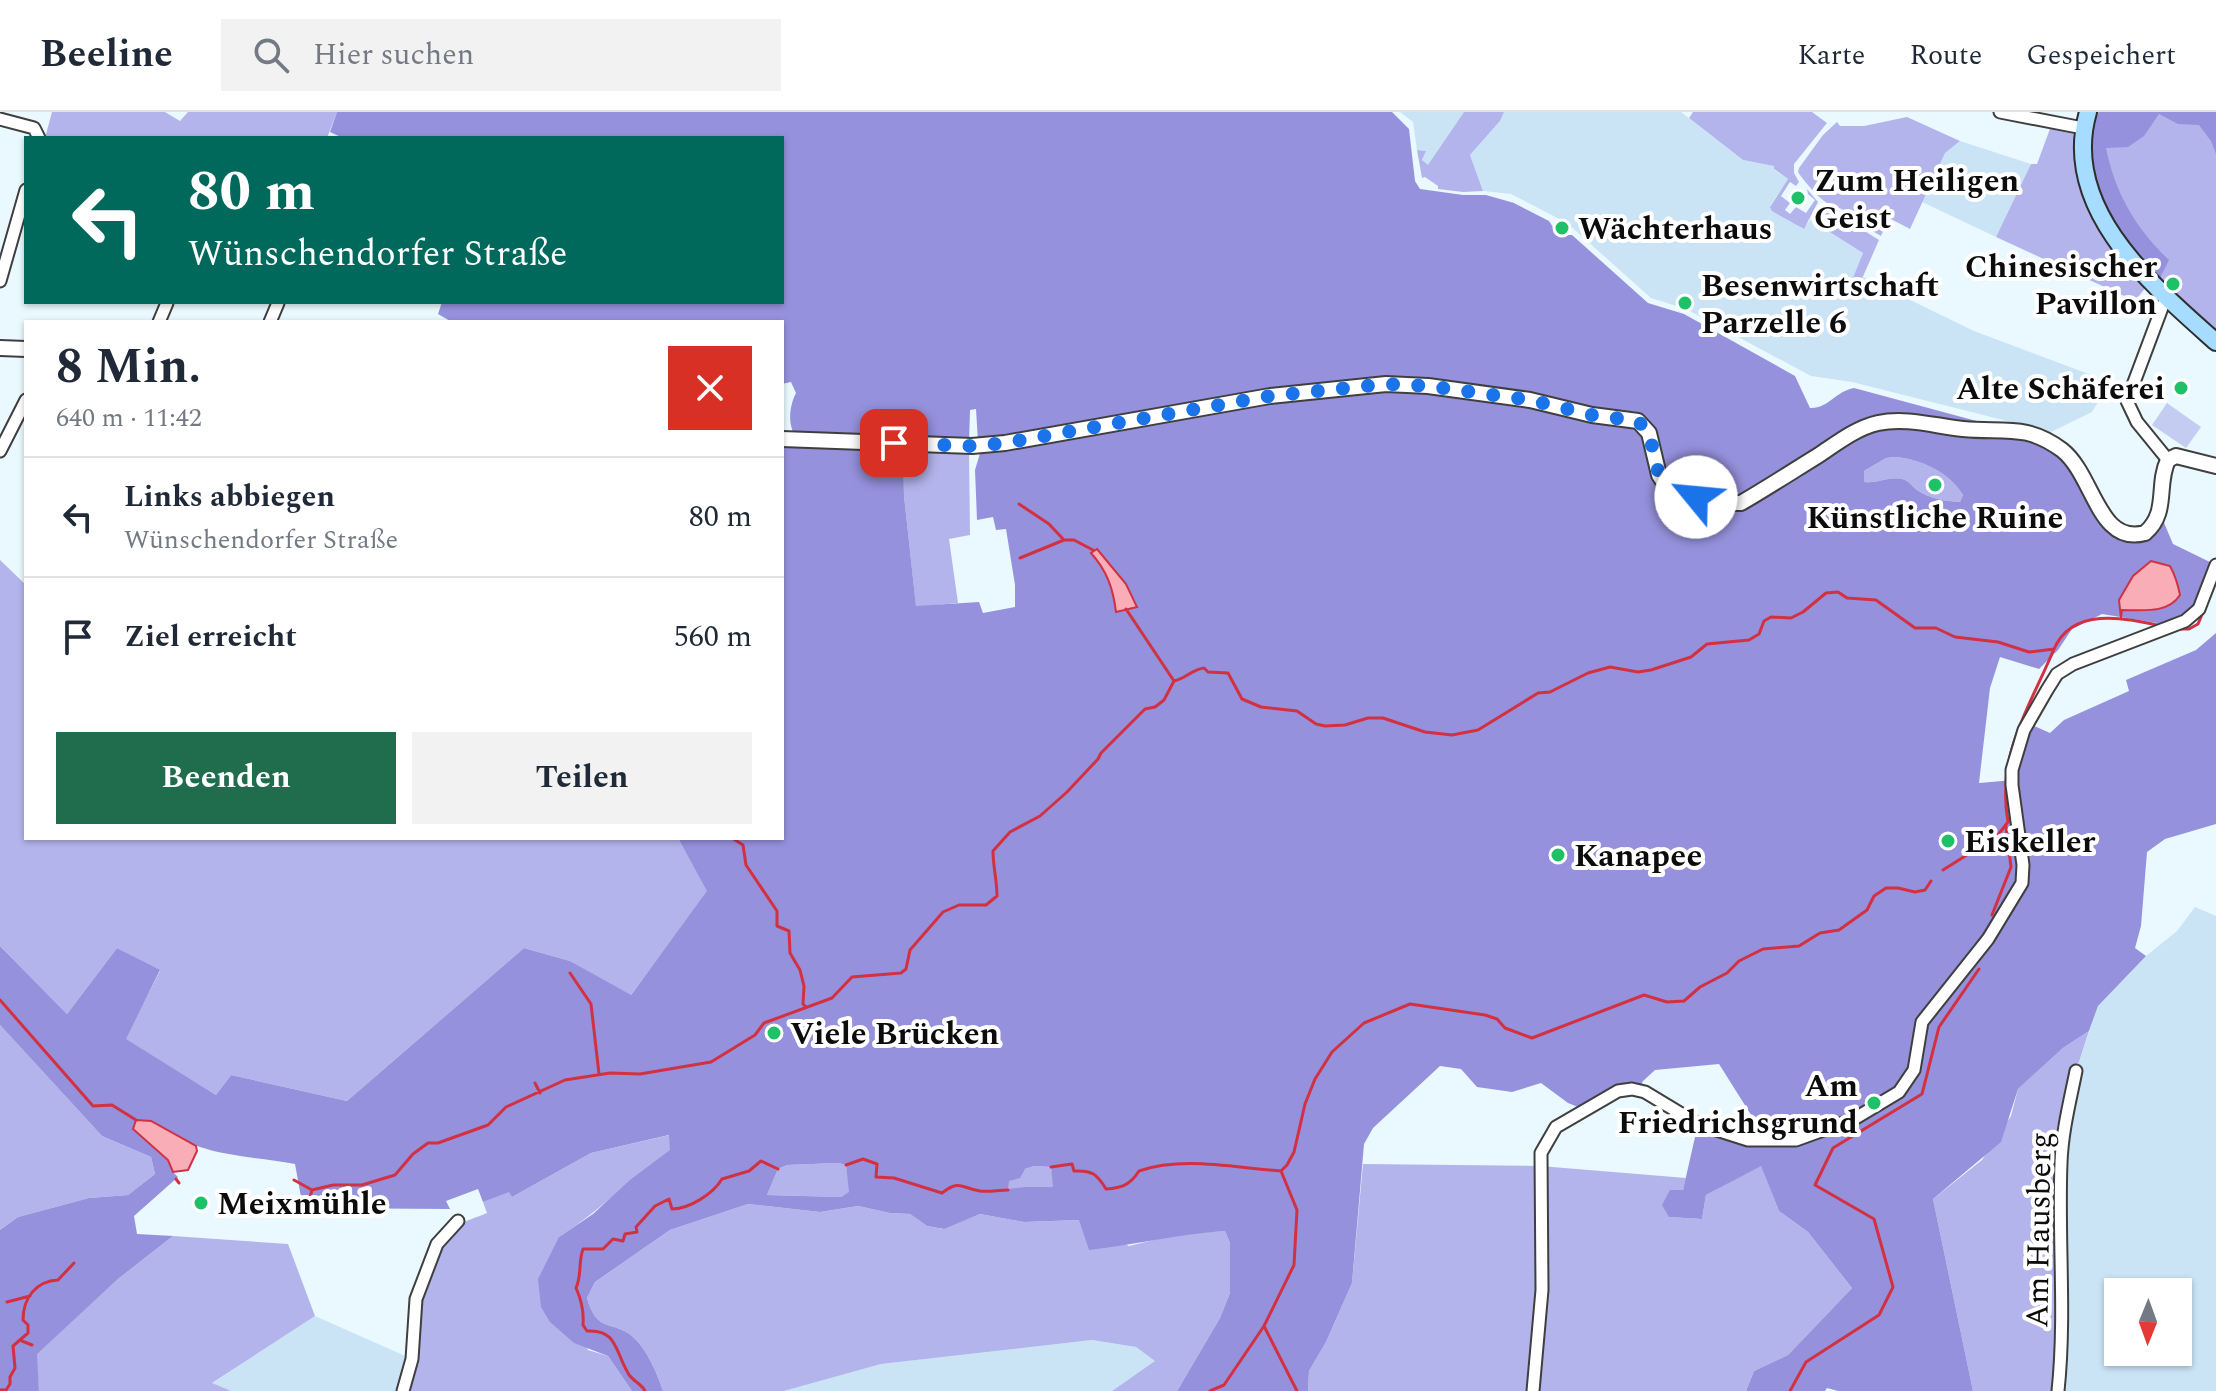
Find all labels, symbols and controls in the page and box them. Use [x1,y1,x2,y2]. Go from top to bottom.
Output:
search box [221,19,781,91]
text: Beeline [40,26,173,84]
text: Hier suchen [313,32,474,78]
icon: search [249,33,293,77]
text: Karte [1798,34,1865,77]
text: Route [1909,34,1982,77]
text: Gespeichert [2026,34,2176,77]
text: 80 m [188,150,315,235]
place label: Zum Heiligen Geist [1814,157,2020,243]
icon: left [56,168,160,272]
marker: Zum Heiligen Geist [1789,189,1807,207]
place label: Wächterhaus [1578,205,1773,254]
marker: Wächterhaus [1553,219,1571,237]
text: Wünschendorfer Straße [188,227,567,282]
place label: Chinesischer Pavillon [1965,243,2157,329]
place label: Besenwirtschaft Parzelle 6 [1701,262,1939,348]
marker: Chinesischer Pavillon [2164,275,2182,293]
marker: Besenwirtschaft Parzelle 6 [1676,294,1694,312]
text: 8 Min. [56,331,201,404]
button: close [668,346,752,430]
place label: Alte Schäferei [1956,365,2165,414]
marker: Alte Schäferei [2172,379,2190,397]
text: 640 m · 11:42 [56,398,202,438]
pin [860,409,928,477]
icon: arrive [872,421,916,465]
position arrow [1654,455,1738,539]
text: Links abbiegen [124,474,335,520]
marker: Künstliche Ruine [1926,476,1944,494]
text: 80 m [689,494,752,540]
place label: Künstliche Ruine [1807,494,2063,543]
icon: left [56,495,100,539]
text: Wünschendorfer Straße [124,520,398,560]
text: Ziel erreicht [124,614,297,660]
text: 560 m [674,614,752,660]
icon: arrive [56,615,100,659]
button: Beenden [56,732,396,824]
button: Teilen [412,732,752,824]
place label: Eiskeller [1964,818,2096,867]
place label: Kanapee [1574,832,1702,881]
marker: Eiskeller [1939,832,1957,850]
marker: Kanapee [1549,846,1567,864]
place label: Viele Brücken [790,1010,1000,1059]
marker: Viele Brücken [765,1024,783,1042]
place label: Am Friedrichsgrund [1618,1062,1858,1148]
marker: Am Friedrichsgrund [1865,1094,1883,1112]
street label: Am Hausberg [2013,1131,2066,1329]
place label: Meixmühle [217,1180,387,1229]
marker: Meixmühle [192,1194,210,1212]
north arrow [2104,1278,2192,1366]
map controls [2104,1278,2192,1366]

